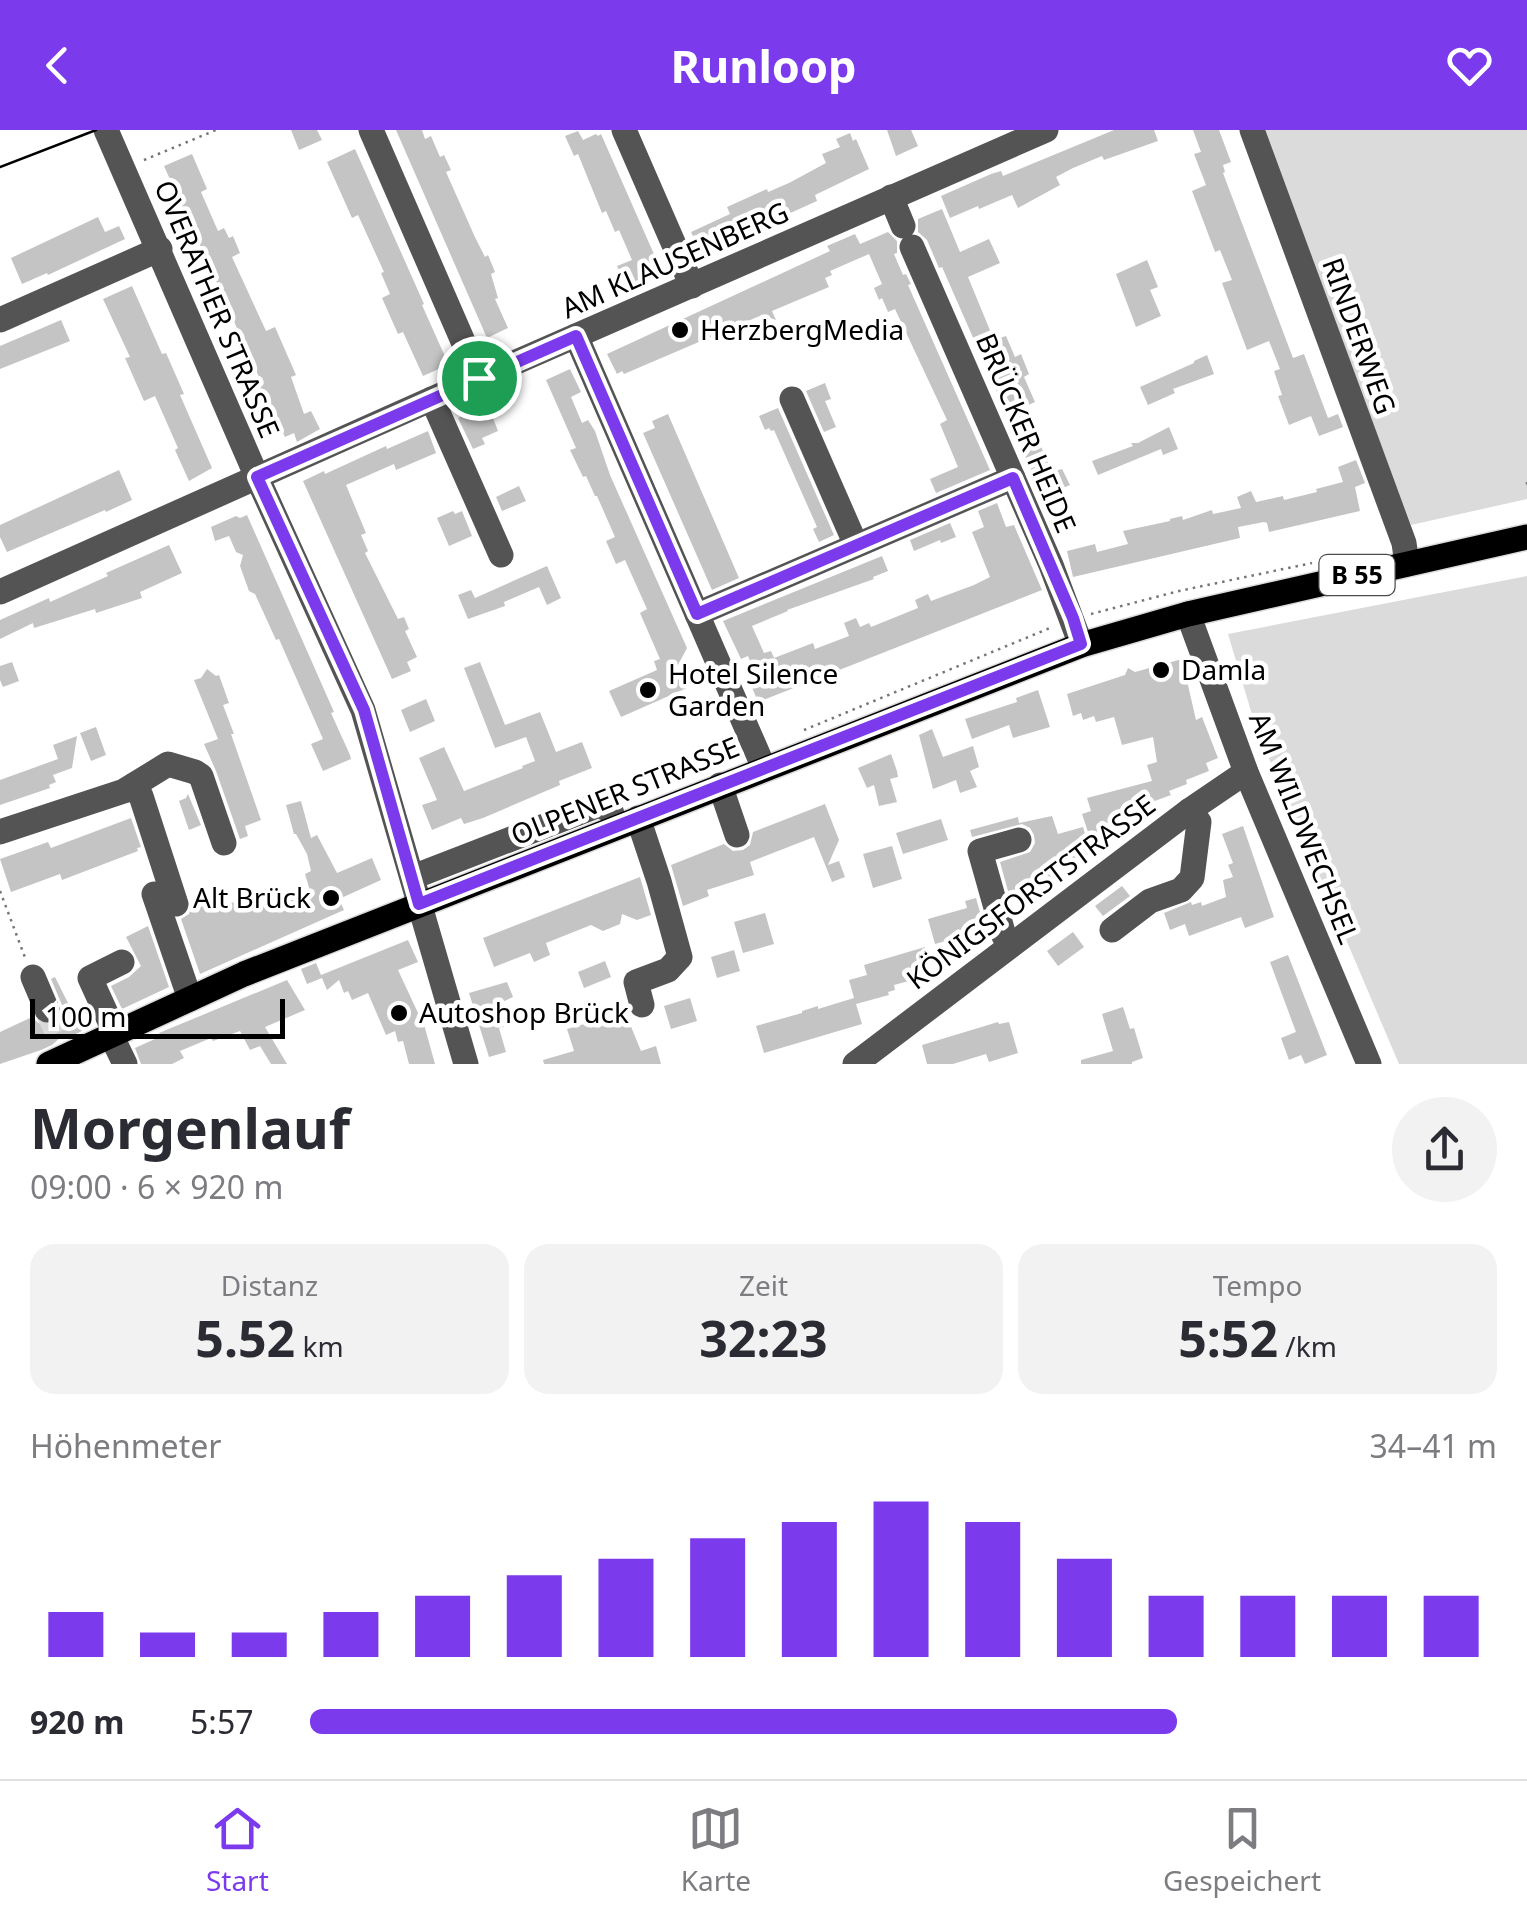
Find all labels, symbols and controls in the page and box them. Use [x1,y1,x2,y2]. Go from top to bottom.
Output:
text: Runloop [670,35,857,96]
icon: back [30,38,85,93]
icon: heart [1442,38,1497,93]
street label: OVERATHER STRASSE [146,174,289,443]
street label: AM KLAUSENBERG [555,192,794,326]
street label: RINDERWEG [1314,252,1406,419]
place label: HerzbergMedia [700,310,904,348]
marker: HerzbergMedia [669,319,691,341]
street label: BRÜCKER HEIDE [968,327,1086,538]
pin [437,336,522,421]
icon: arrive [452,351,507,406]
road number: B 55 [1320,555,1394,595]
place label: Damla [1181,650,1266,688]
place label: Hotel Silence Garden [668,654,838,724]
marker: Damla [1150,659,1172,681]
marker: Hotel Silence Garden [637,679,659,701]
street label: AM WILDWECHSEL [1241,706,1369,949]
street label: OLPENER STRASSE [505,727,744,853]
street label: KÖNIGSFORSTSTRASSE [898,785,1163,997]
place label: Alt Brück [193,878,311,916]
marker: Alt Brück [320,887,342,909]
place label: Autoshop Brück [419,993,629,1031]
scale bar [30,994,285,1038]
text: 100 m [45,997,127,1035]
marker: Autoshop Brück [388,1002,410,1024]
text: Morgenlauf [30,1090,350,1165]
button: share [1392,1097,1497,1202]
text: 09:00 · 6 × 920 m [30,1165,283,1208]
text: Distanz [221,1266,318,1304]
text: Zeit [739,1266,788,1304]
text: Tempo [1213,1266,1302,1304]
text: 5.52 [195,1304,295,1372]
text: 32:23 [699,1304,828,1372]
text: 5:52 [1178,1304,1278,1372]
text: km [295,1327,344,1365]
text: /km [1278,1327,1337,1365]
text: Höhenmeter [30,1424,221,1467]
text: 34–41 m [1370,1424,1497,1467]
text: 920 m [30,1700,124,1743]
text: 5:57 [190,1700,254,1743]
tab: Start [206,1801,269,1899]
tab: Karte [681,1801,751,1899]
tab: Gespeichert [1163,1801,1321,1899]

